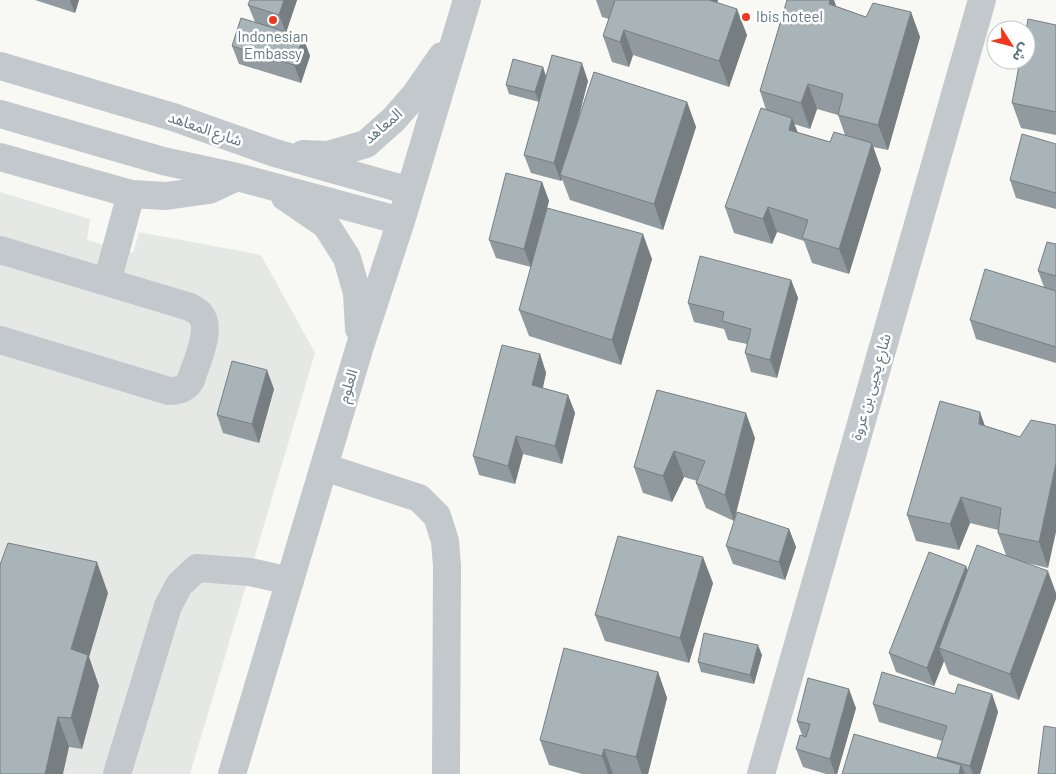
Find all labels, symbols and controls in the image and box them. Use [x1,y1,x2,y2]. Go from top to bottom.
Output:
place label: Ibis hoteel [756,7,823,25]
marker: Ibis hoteel [740,11,752,23]
marker: Indonesian Embassy [267,14,279,26]
north arrow [986,20,1036,70]
place label: Indonesian Embassy [238,27,308,62]
text: ش [1009,40,1034,66]
street label: المعاهد [359,104,405,147]
street label: شارع المعاهد [165,107,245,153]
street label: شارع يحيى بن عروة [846,331,898,443]
street label: العلوم [333,367,364,406]

